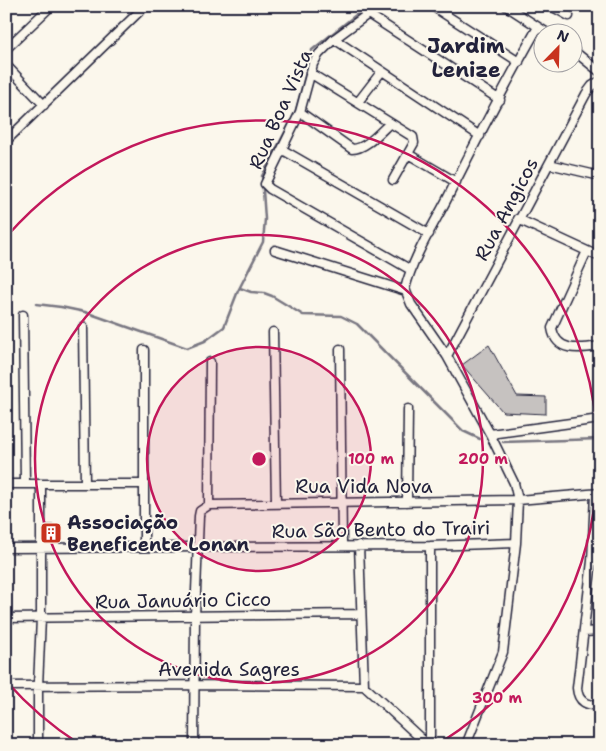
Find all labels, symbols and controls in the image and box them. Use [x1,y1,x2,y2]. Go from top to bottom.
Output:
north arrow [534,22,584,72]
text: N [554,26,572,46]
district label: Jardim Lenize [427,32,505,84]
street label: Rua Boa Vista [243,45,318,173]
street label: Rua Angicos [469,153,544,265]
text: 100 m [348,449,394,469]
text: 200 m [458,449,508,469]
centre of rings [250,450,268,468]
street label: Rua Vida Nova [295,474,433,499]
place label: Associação Beneficente Lonan [67,510,249,557]
street label: Rua São Bento do Trairi [271,515,491,544]
building icon: Associação Beneficente Lonan [39,521,63,545]
street label: Rua Januário Cicco [95,586,271,615]
street label: Avenida Sagres [158,657,300,682]
text: 300 m [472,688,522,708]

